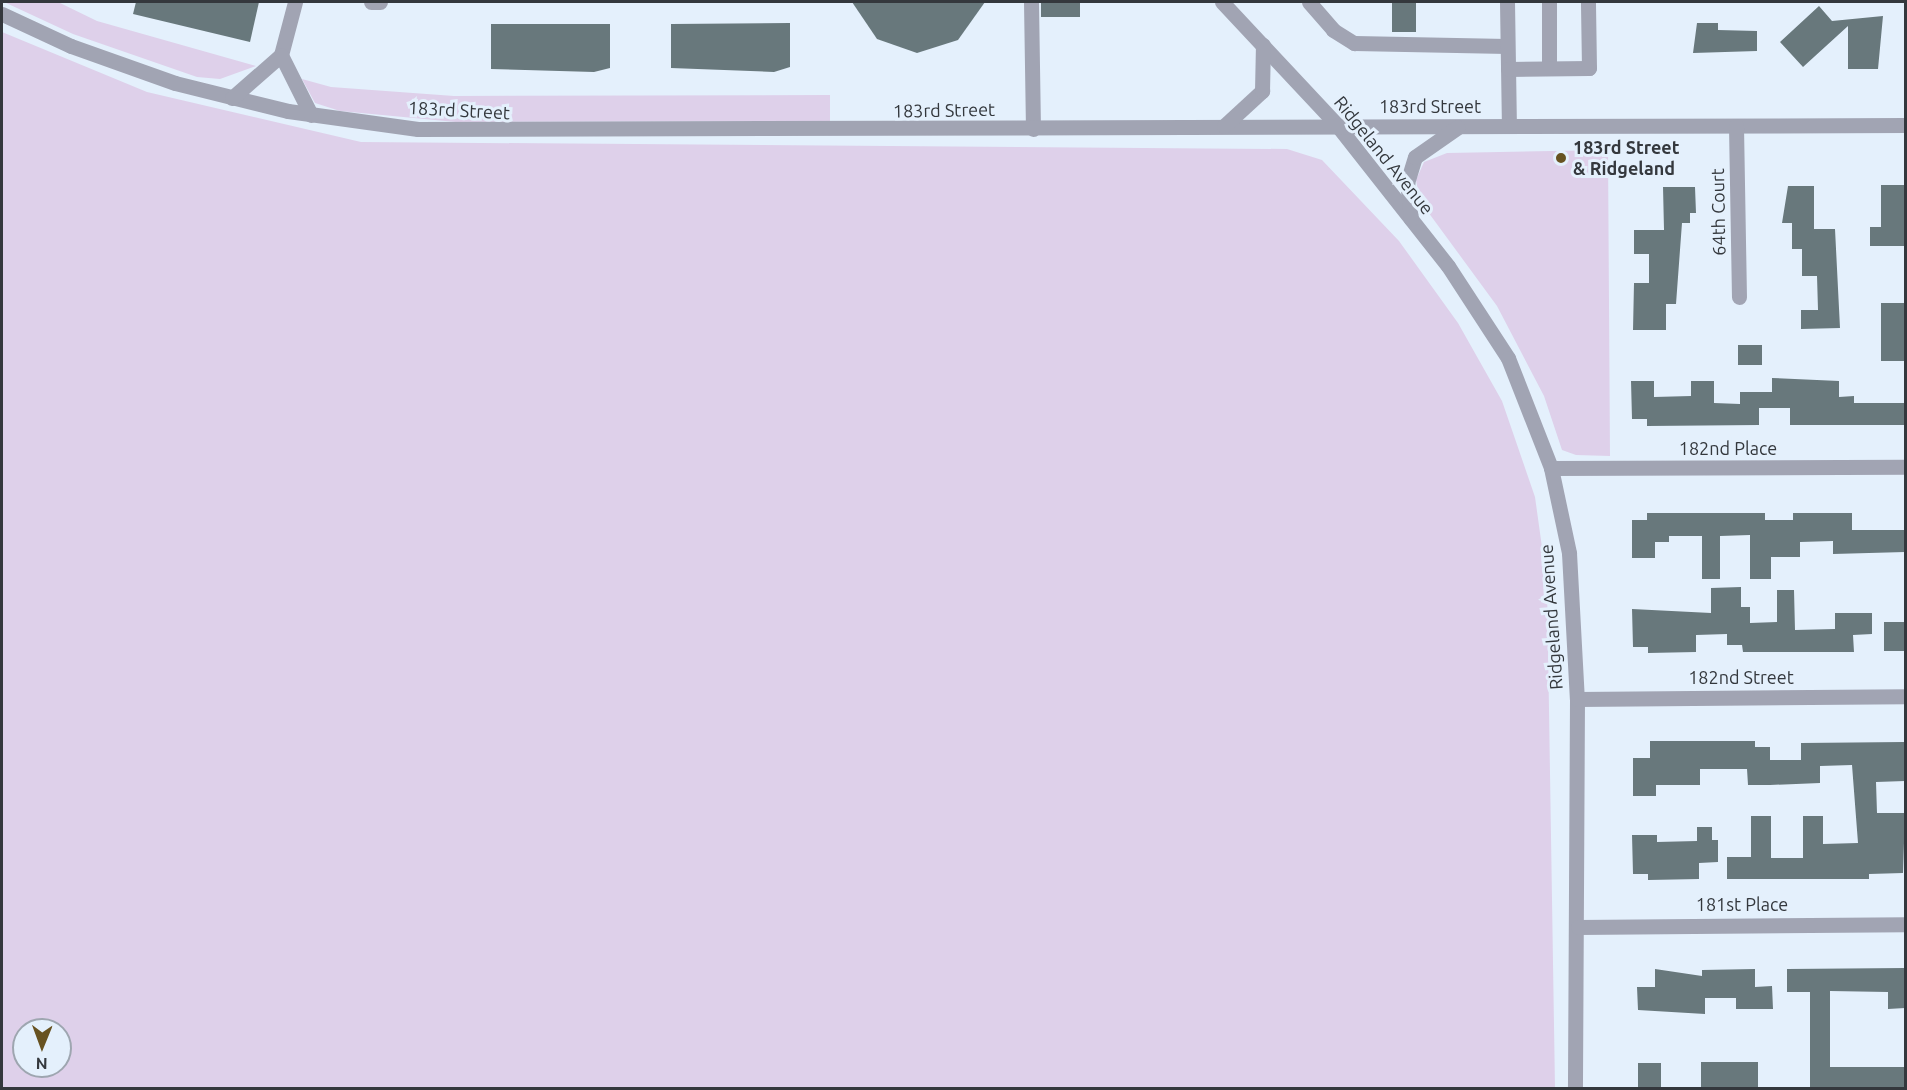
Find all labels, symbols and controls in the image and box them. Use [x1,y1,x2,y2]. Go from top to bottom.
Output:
street label: Ridgeland Avenue [1330,91,1438,219]
street label: 183rd Street [1379,95,1481,117]
street label: 183rd Street [407,97,511,123]
street label: 183rd Street [893,98,995,122]
place label: 183rd Street & Ridgeland [1573,137,1679,180]
marker: 183rd Street & Ridgeland [1554,151,1568,165]
street label: 64th Court [1706,168,1730,256]
street label: 182nd Place [1679,437,1777,459]
street label: Ridgeland Avenue [1535,543,1567,691]
street label: 182nd Street [1688,666,1794,688]
street label: 181st Place [1696,893,1788,915]
north arrow [12,1018,72,1078]
text: N [36,1055,48,1073]

